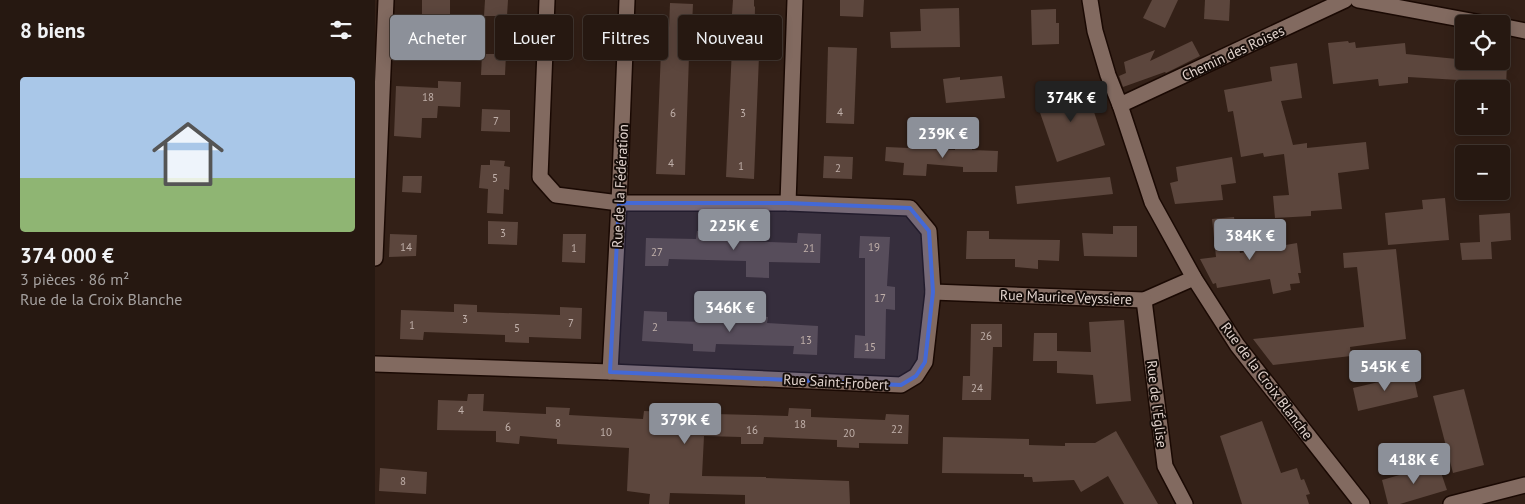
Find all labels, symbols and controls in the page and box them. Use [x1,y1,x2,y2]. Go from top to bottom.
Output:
chip: Acheter [390,15,485,60]
chip: Louer [495,15,573,60]
chip: Filtres [583,15,668,60]
chip: Nouveau [678,15,782,60]
map controls [1455,15,1510,200]
button: locate [1455,15,1510,70]
icon: filters [327,16,355,44]
text: 8 biens [20,17,85,44]
street label: Chemin des Roises [1179,21,1287,85]
pin: 374K € [1030,80,1112,123]
button: + [1455,80,1510,135]
text: 374K € [1046,87,1096,107]
house number: 18 [422,90,434,104]
house number: 4 [837,105,843,119]
house number: 6 [670,106,676,120]
house number: 3 [740,106,746,120]
icon: home [143,109,233,199]
house number: 7 [493,114,499,128]
pin: 239K € [902,116,984,159]
text: 239K € [918,123,968,143]
street label: Rue de la Fédération [608,124,632,248]
button: − [1455,145,1510,200]
house number: 4 [668,156,674,170]
house number: 1 [738,159,744,173]
house number: 2 [835,161,841,175]
house number: 5 [492,171,498,185]
pin: 225K € [693,208,775,251]
text: 225K € [709,215,759,235]
pin: 384K € [1209,218,1291,261]
text: 384K € [1225,225,1275,245]
house number: 3 [500,226,506,240]
house number: 14 [400,240,412,254]
house number: 19 [868,240,880,254]
house number: 1 [571,241,577,255]
house number: 21 [803,241,815,255]
text: 374 000 € [20,242,114,269]
house number: 27 [651,245,663,259]
text: 3 pièces · 86 m² [20,269,129,289]
street label: Rue Maurice Veyssiere [1000,286,1132,308]
text: Rue de la Croix Blanche [20,289,182,309]
pin: 346K € [689,290,771,333]
house number: 17 [874,291,886,305]
text: 346K € [705,297,755,317]
house number: 3 [462,312,468,326]
house number: 7 [568,316,574,330]
house number: 1 [409,318,415,332]
street label: Rue de la Croix Blanche [1217,319,1317,443]
house number: 2 [652,320,658,334]
house number: 5 [514,321,520,335]
house number: 26 [980,329,992,343]
house number: 13 [800,333,812,347]
house number: 15 [864,340,876,354]
pin: 545K € [1344,350,1426,392]
text: 545K € [1360,356,1410,376]
street label: Rue de l'Église [1143,359,1171,449]
street label: Rue Saint-Frobert [783,370,890,394]
house number: 24 [971,381,983,395]
pin: 379K € [644,402,726,445]
house number: 4 [458,403,464,417]
text: 379K € [660,409,710,429]
house number: 8 [555,416,561,430]
house number: 18 [794,417,806,431]
house number: 6 [505,420,511,434]
house number: 22 [891,422,903,436]
house number: 16 [746,423,758,437]
house number: 10 [600,425,612,439]
house number: 20 [843,426,855,440]
pin: 418K € [1373,442,1455,485]
text: 418K € [1389,449,1439,469]
house number: 8 [400,474,406,488]

